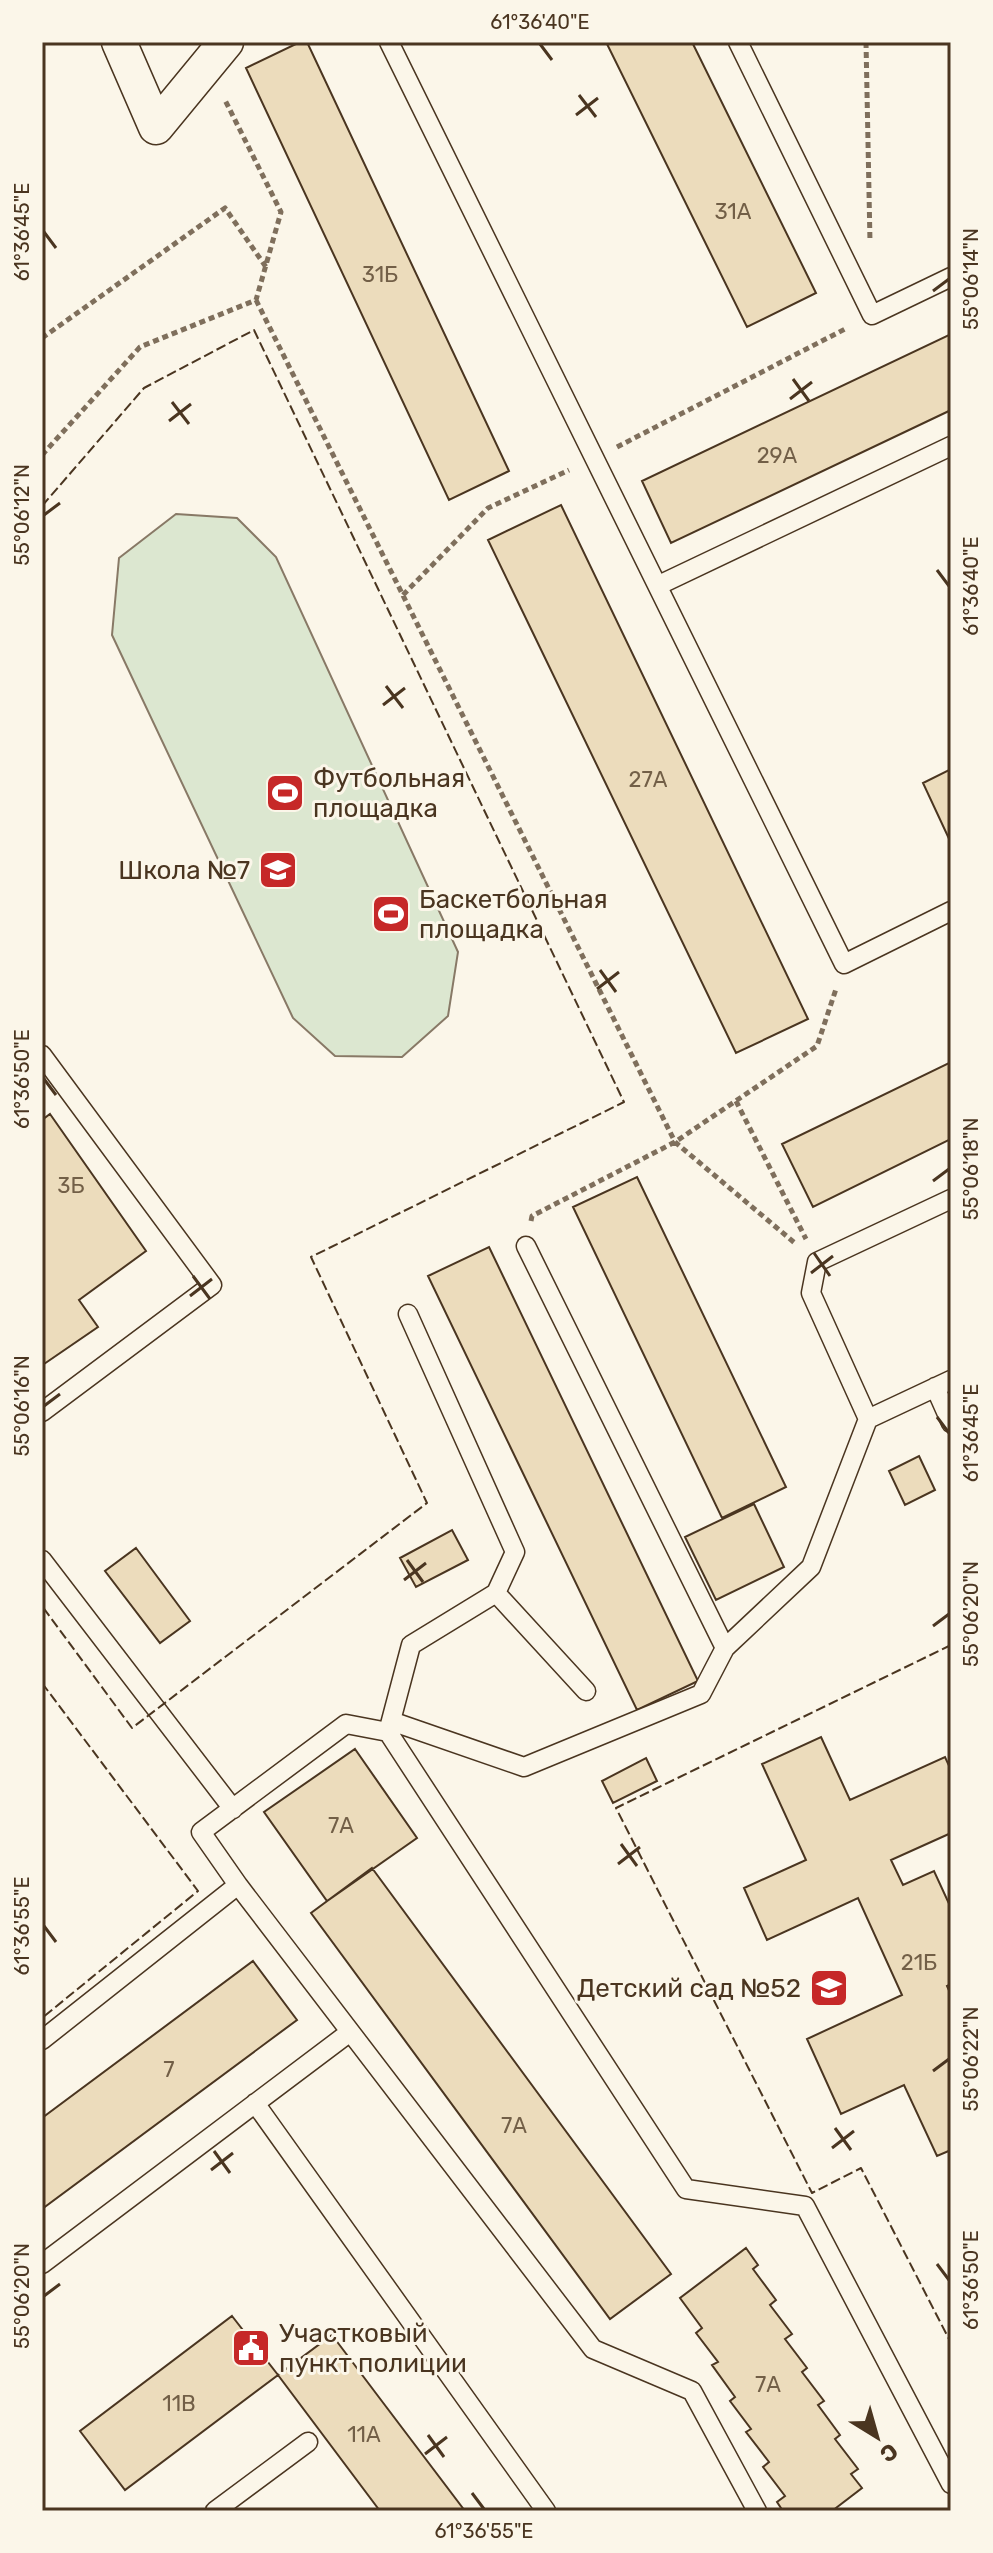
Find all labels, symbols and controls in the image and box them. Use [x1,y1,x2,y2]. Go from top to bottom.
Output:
text: 61°36'40"E [490,10,590,34]
text: 61°36'45"E [10,183,34,281]
house number: 31А [715,198,752,225]
text: 55°06'14"N [959,228,983,330]
house number: 31Б [362,261,398,288]
house number: 29А [757,442,798,469]
text: 55°06'12"N [10,464,34,566]
text: 61°36'40"E [959,536,983,636]
place label: Футбольная площадка [313,763,465,824]
house number: 27А [629,766,668,793]
sports icon: Футбольная площадка [264,772,306,814]
school or university icon: Школа №7 [257,849,299,891]
place label: Школа №7 [118,855,250,886]
place label: Баскетбольная площадка [419,884,608,945]
sports icon: Баскетбольная площадка [370,893,412,935]
text: 61°36'50"E [10,1029,34,1129]
text: 55°06'18"N [959,1118,983,1220]
house number: 3Б [57,1172,85,1199]
text: 55°06'16"N [10,1355,34,1457]
text: 61°36'45"E [959,1384,983,1482]
text: 55°06'20"N [959,1561,983,1667]
house number: 7А [328,1812,354,1839]
text: 61°36'55"E [10,1877,34,1975]
house number: 21Б [901,1949,937,1976]
school or university icon: Детский сад №52 [808,1967,850,2009]
place label: Детский сад №52 [577,1973,801,2004]
text: 55°06'22"N [959,2007,983,2111]
house number: 7 [163,2056,175,2083]
house number: 7А [501,2112,527,2139]
text: 61°36'50"E [959,2230,983,2330]
text: 55°06'20"N [10,2243,34,2349]
place label: Участковый пункт полиции [279,2318,467,2379]
public building icon: Участковый пункт полиции [230,2327,272,2369]
house number: 7А [755,2371,781,2398]
house number: 11В [162,2390,196,2417]
north arrow [837,2397,917,2477]
house number: 11А [347,2421,381,2448]
text: С [874,2437,903,2468]
text: 61°36'55"E [435,2519,533,2543]

